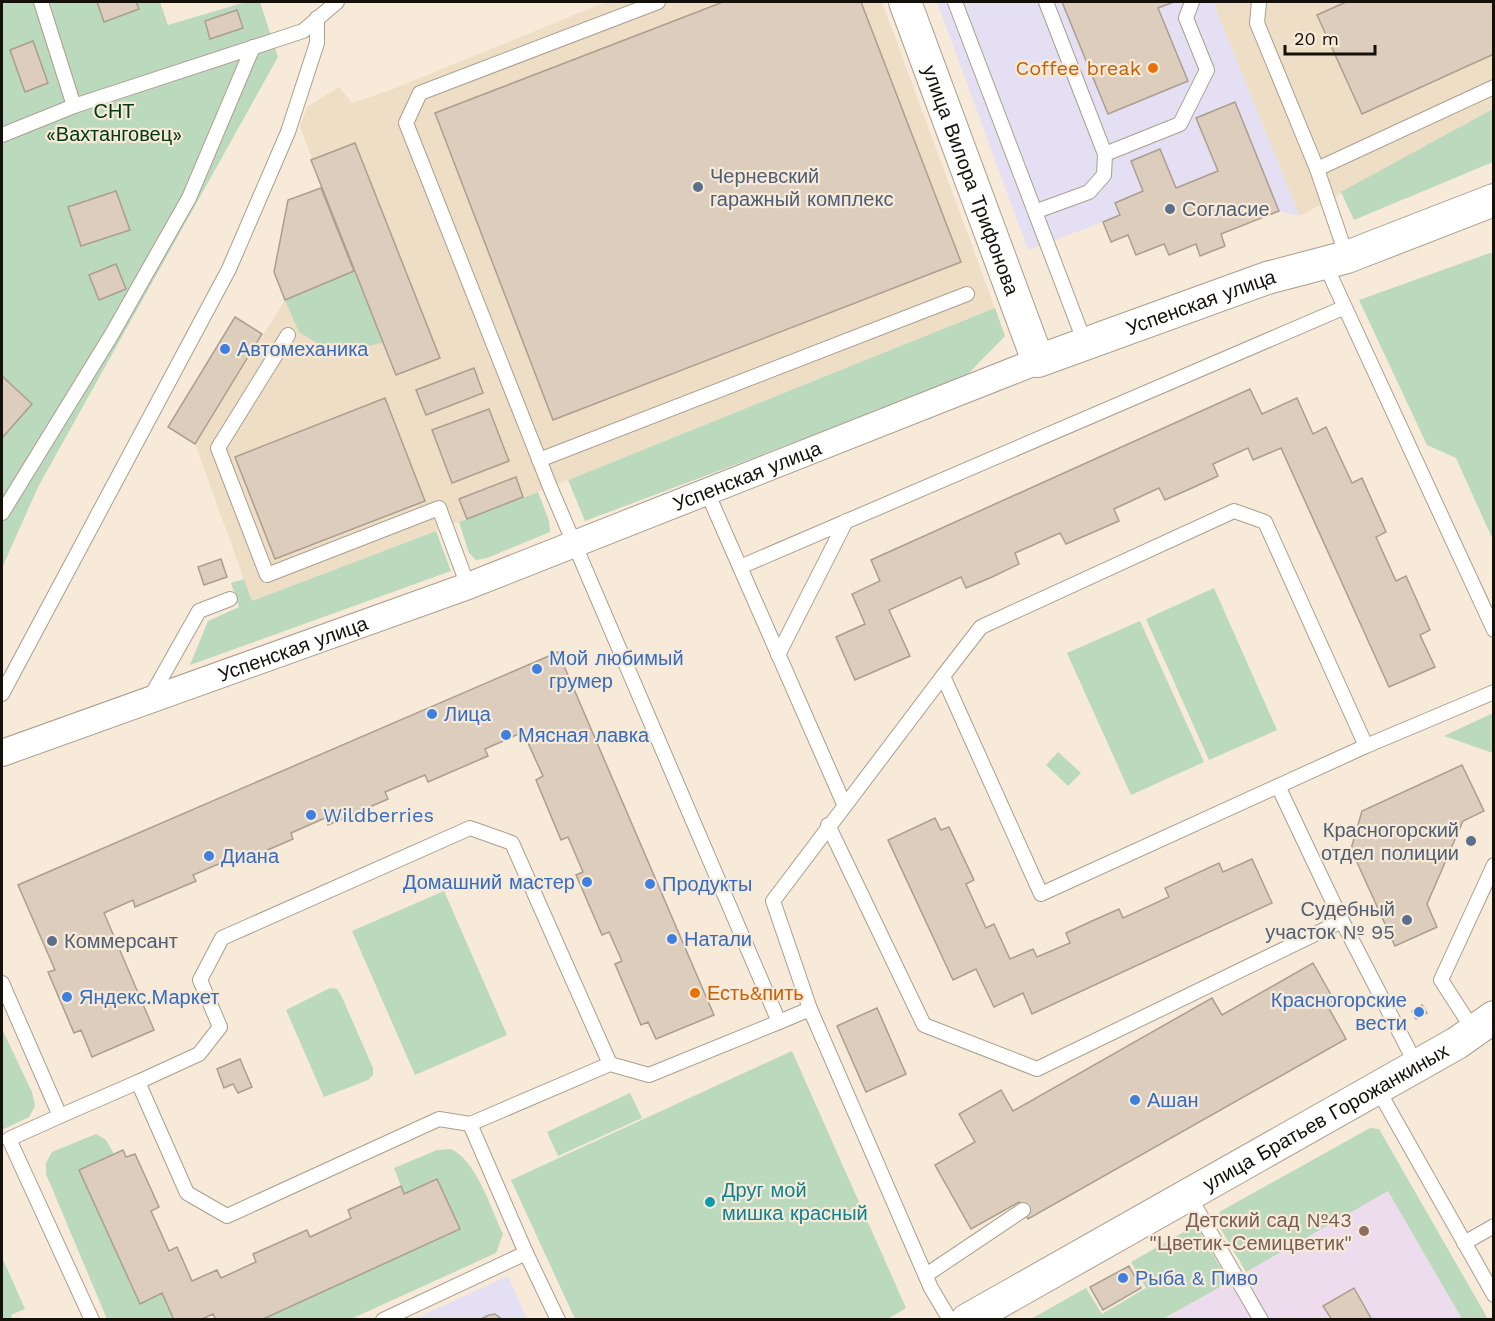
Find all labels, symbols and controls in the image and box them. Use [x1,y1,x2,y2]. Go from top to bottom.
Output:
scale bar [1285,18,1375,56]
text: 20 m [1294,28,1339,49]
place label: Coffee break [1016,56,1141,80]
marker: Coffee break [1146,61,1160,75]
street label: улица Вилора Трифонова [918,62,1025,299]
park label: СНТ «Вахтанговец» [46,99,182,146]
place label: Черневский гаражный комплекс [710,164,893,211]
marker: Черневский гаражный комплекс [691,180,705,194]
place label: Согласие [1182,197,1270,221]
marker: Согласие [1163,202,1177,216]
street label: Успенская улица [1123,264,1279,340]
place label: Автомеханика [237,337,369,361]
marker: Автомеханика [218,342,232,356]
street label: Успенская улица [669,435,825,516]
street label: Успенская улица [215,611,372,687]
place label: Мой любимый грумер [549,646,684,693]
marker: Мой любимый грумер [530,662,544,676]
place label: Лица [444,702,492,726]
marker: Лица [425,707,439,721]
place label: Мясная лавка [518,723,650,747]
marker: Мясная лавка [499,728,513,742]
place label: Wildberries [323,803,434,827]
marker: Wildberries [304,808,318,822]
place label: Красногорский отдел полиции [1321,818,1459,865]
marker: Красногорский отдел полиции [1464,834,1478,848]
place label: Диана [221,844,280,868]
marker: Диана [202,849,216,863]
place label: Домашний мастер [403,870,575,894]
place label: Продукты [662,872,752,896]
marker: Домашний мастер [580,875,594,889]
marker: Продукты [643,877,657,891]
place label: Судебный участок № 95 [1265,897,1395,944]
marker: Судебный участок № 95 [1400,913,1414,927]
place label: Натали [684,927,752,951]
place label: Коммерсант [64,929,178,953]
marker: Натали [665,932,679,946]
marker: Коммерсант [45,934,59,948]
place label: Есть&пить [707,981,804,1005]
place label: Яндекс.Маркет [79,985,219,1009]
marker: Есть&пить [688,986,702,1000]
place label: Красногорские вести [1271,988,1407,1035]
marker: Яндекс.Маркет [60,990,74,1004]
marker: Красногорские вести [1412,1005,1426,1019]
street label: улица Братьев Горожанкиных [1199,1038,1453,1196]
place label: Ашан [1147,1088,1199,1112]
marker: Ашан [1128,1093,1142,1107]
place label: Друг мой мишка красный [722,1178,868,1225]
marker: Друг мой мишка красный [703,1195,717,1209]
place label: Детский сад №43 "Цветик-Семицветик" [1149,1208,1352,1255]
marker: Детский сад №43 "Цветик-Семицветик" [1357,1224,1371,1238]
place label: Рыба & Пиво [1135,1266,1258,1290]
marker: Рыба & Пиво [1116,1271,1130,1285]

